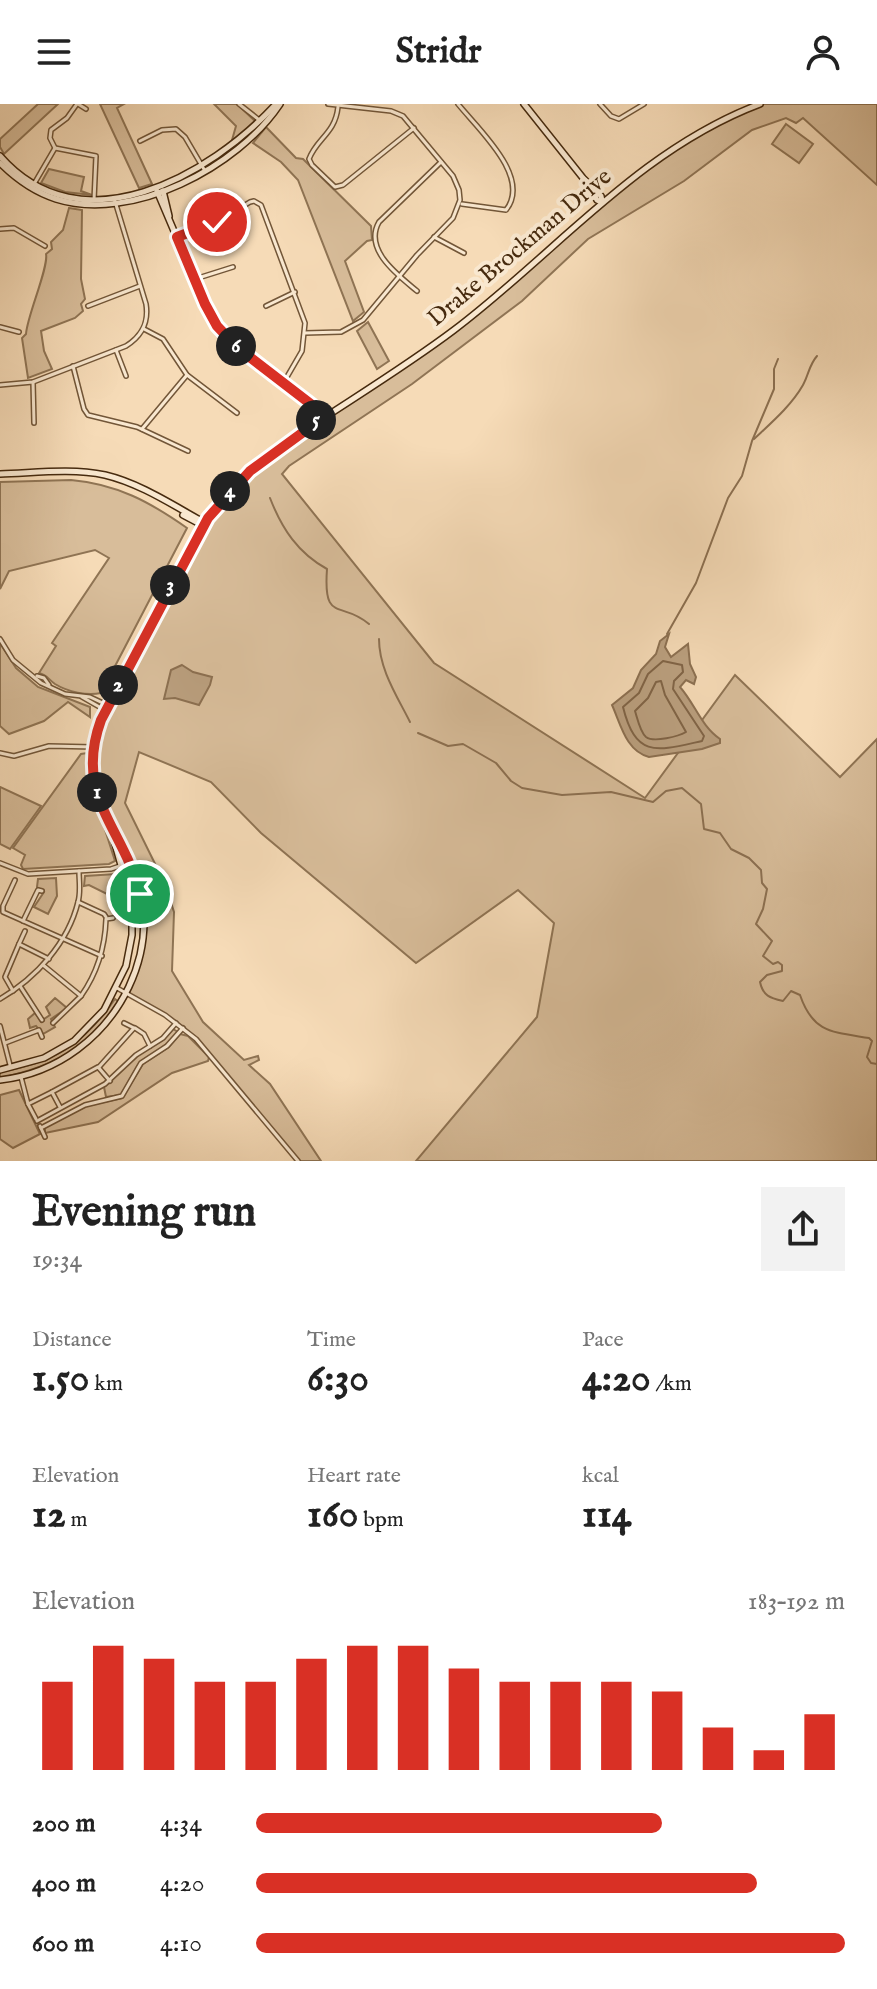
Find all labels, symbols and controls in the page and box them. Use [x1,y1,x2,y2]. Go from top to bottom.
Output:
text: Stridr [396,29,481,75]
icon: menu [32,30,76,74]
icon: person [801,30,845,74]
street label: Drake Brockman Drive [422,162,618,334]
pin [183,188,251,256]
icon: check [195,200,239,244]
pin: 6 [216,326,256,366]
text: 6 [231,332,241,360]
pin: 5 [296,400,336,440]
text: 5 [312,406,320,434]
pin: 4 [210,471,250,511]
text: 4 [225,477,235,505]
pin: 3 [150,565,190,605]
text: 3 [166,571,174,599]
pin: 2 [98,665,138,705]
text: 2 [113,671,123,699]
pin: 1 [77,772,117,812]
text: 1 [93,778,101,806]
pin [106,860,174,928]
icon: arrive [118,872,162,916]
text: Evening run [32,1185,256,1241]
button: share [761,1187,845,1271]
text: 19:34 [32,1243,82,1276]
text: Distance [32,1326,112,1354]
text: Time [307,1326,356,1354]
text: Pace [582,1326,624,1354]
text: 1.50 [32,1354,89,1405]
text: 6:30 [307,1354,369,1405]
text: 4:20 [582,1354,651,1405]
text: km [89,1370,123,1398]
text: /km [651,1370,692,1398]
text: Elevation [32,1462,119,1490]
text: Heart rate [307,1462,401,1490]
text: kcal [582,1462,619,1490]
text: 12 [32,1490,66,1541]
text: 160 [307,1490,358,1541]
text: 114 [582,1490,631,1541]
text: m [66,1506,87,1534]
text: bpm [358,1506,404,1534]
text: Elevation [32,1585,135,1618]
text: 183–192 m [748,1585,845,1618]
text: 200 m [32,1807,96,1840]
text: 4:34 [160,1807,202,1840]
text: 400 m [32,1867,96,1900]
text: 4:20 [160,1867,205,1900]
text: 600 m [32,1927,94,1960]
text: 4:10 [160,1927,202,1960]

